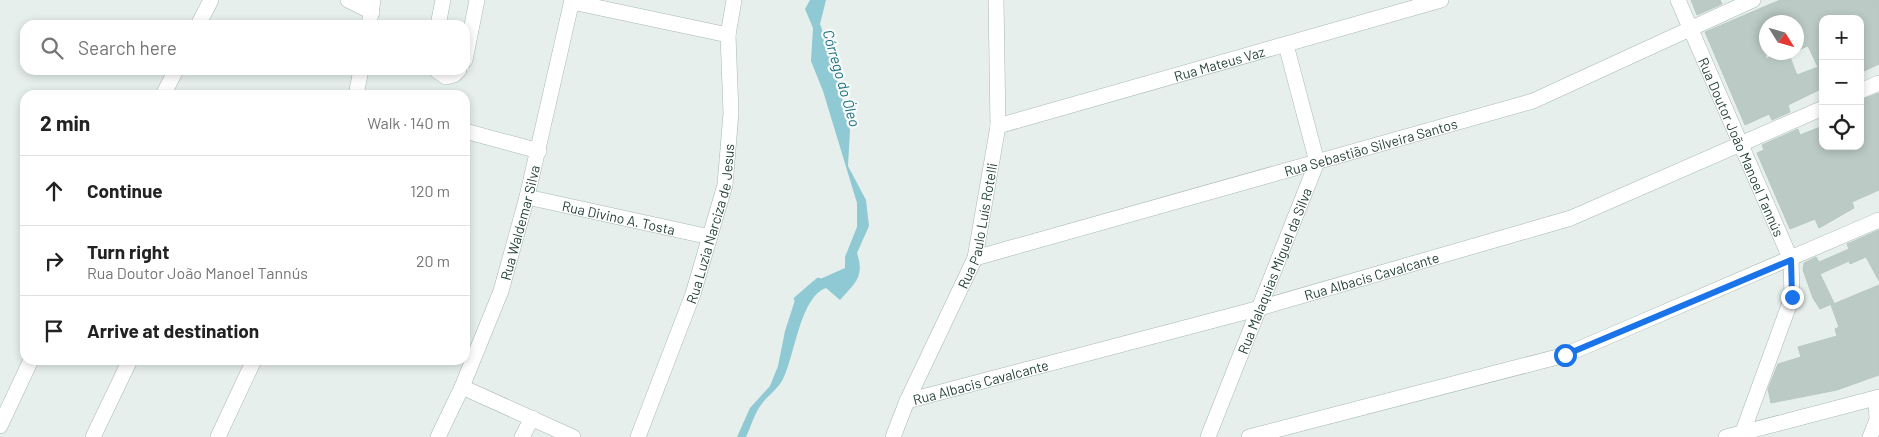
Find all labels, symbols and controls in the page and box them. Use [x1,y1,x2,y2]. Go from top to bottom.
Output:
north arrow [1759,15,1804,60]
map controls [1819,15,1864,150]
button: + [1819,15,1864,60]
search box [20,20,470,75]
water label: Córrego do Óleo [820,27,865,129]
icon: search [38,34,66,62]
text: Search here [78,36,177,59]
street label: Rua Mateus Vaz [1172,42,1267,84]
street label: Rua Doutor João Manoel Tannús [1695,55,1788,239]
button: − [1819,60,1864,105]
button: locate [1819,105,1864,150]
text: 2 min [40,110,90,135]
text: Walk · 140 m [367,113,450,132]
street label: Rua Sebastião Silveira Santos [1282,114,1459,179]
street label: Rua Luzia Narciza de Jesus [682,143,737,306]
street label: Rua Paulo Luís Rotelli [953,161,1000,291]
street label: Rua Waldemar Silva [496,163,543,282]
icon: ahead [40,177,68,205]
text: Continue [87,179,163,202]
text: 120 m [410,181,450,200]
street label: Rua Malaquias Miguel da Silva [1233,185,1315,356]
street label: Rua Divino A. Tosta [561,196,677,238]
text: Turn right [87,240,169,263]
icon: right [40,247,68,275]
street label: Rua Albacis Cavalcante [1302,248,1441,303]
text: 20 m [416,251,450,270]
text: Rua Doutor João Manoel Tannús [87,263,308,282]
route end [1781,286,1804,309]
icon: arrive [40,317,68,345]
text: Arrive at destination [87,319,259,342]
route start [1554,344,1577,367]
street label: Rua Albacis Cavalcante [911,356,1050,408]

